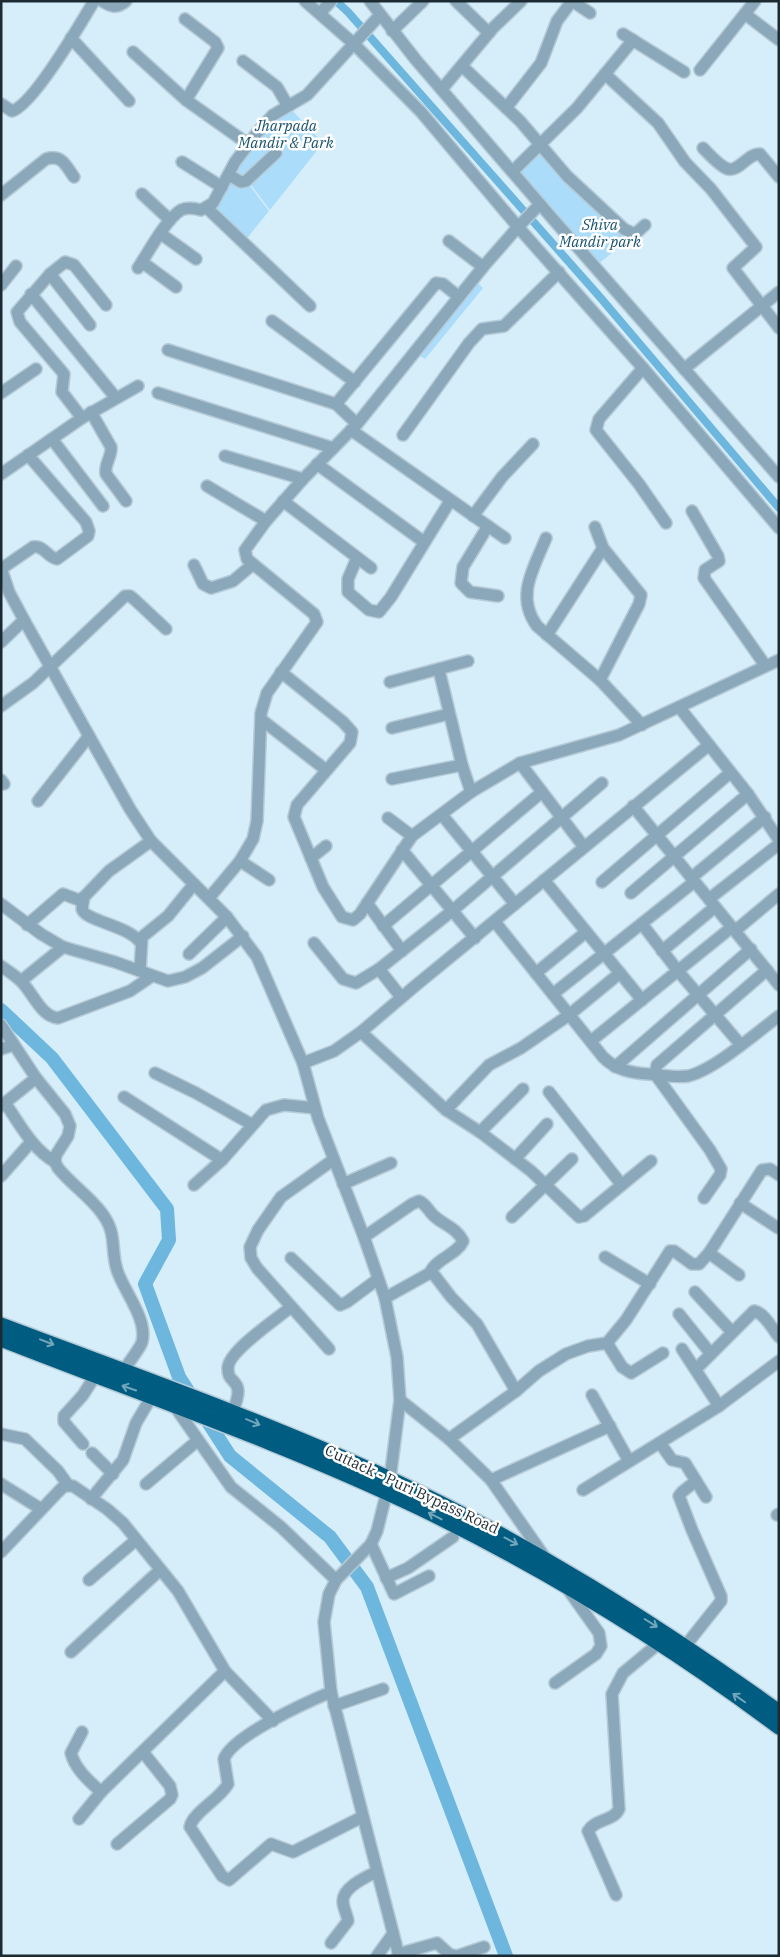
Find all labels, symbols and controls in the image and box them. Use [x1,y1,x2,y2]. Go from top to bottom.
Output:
park label: Jharpada Mandir & Park [237,116,334,152]
park label: Shiva Mandir park [558,215,641,251]
one-way arrow [39,1338,54,1347]
one-way arrow [121,1383,137,1392]
one-way arrow [245,1417,260,1427]
street label: Cuttack - Puri Bypass Road [322,1440,502,1538]
one-way arrow [428,1511,443,1520]
one-way arrow [503,1537,518,1546]
one-way arrow [644,1619,658,1629]
one-way arrow [732,1693,746,1703]

